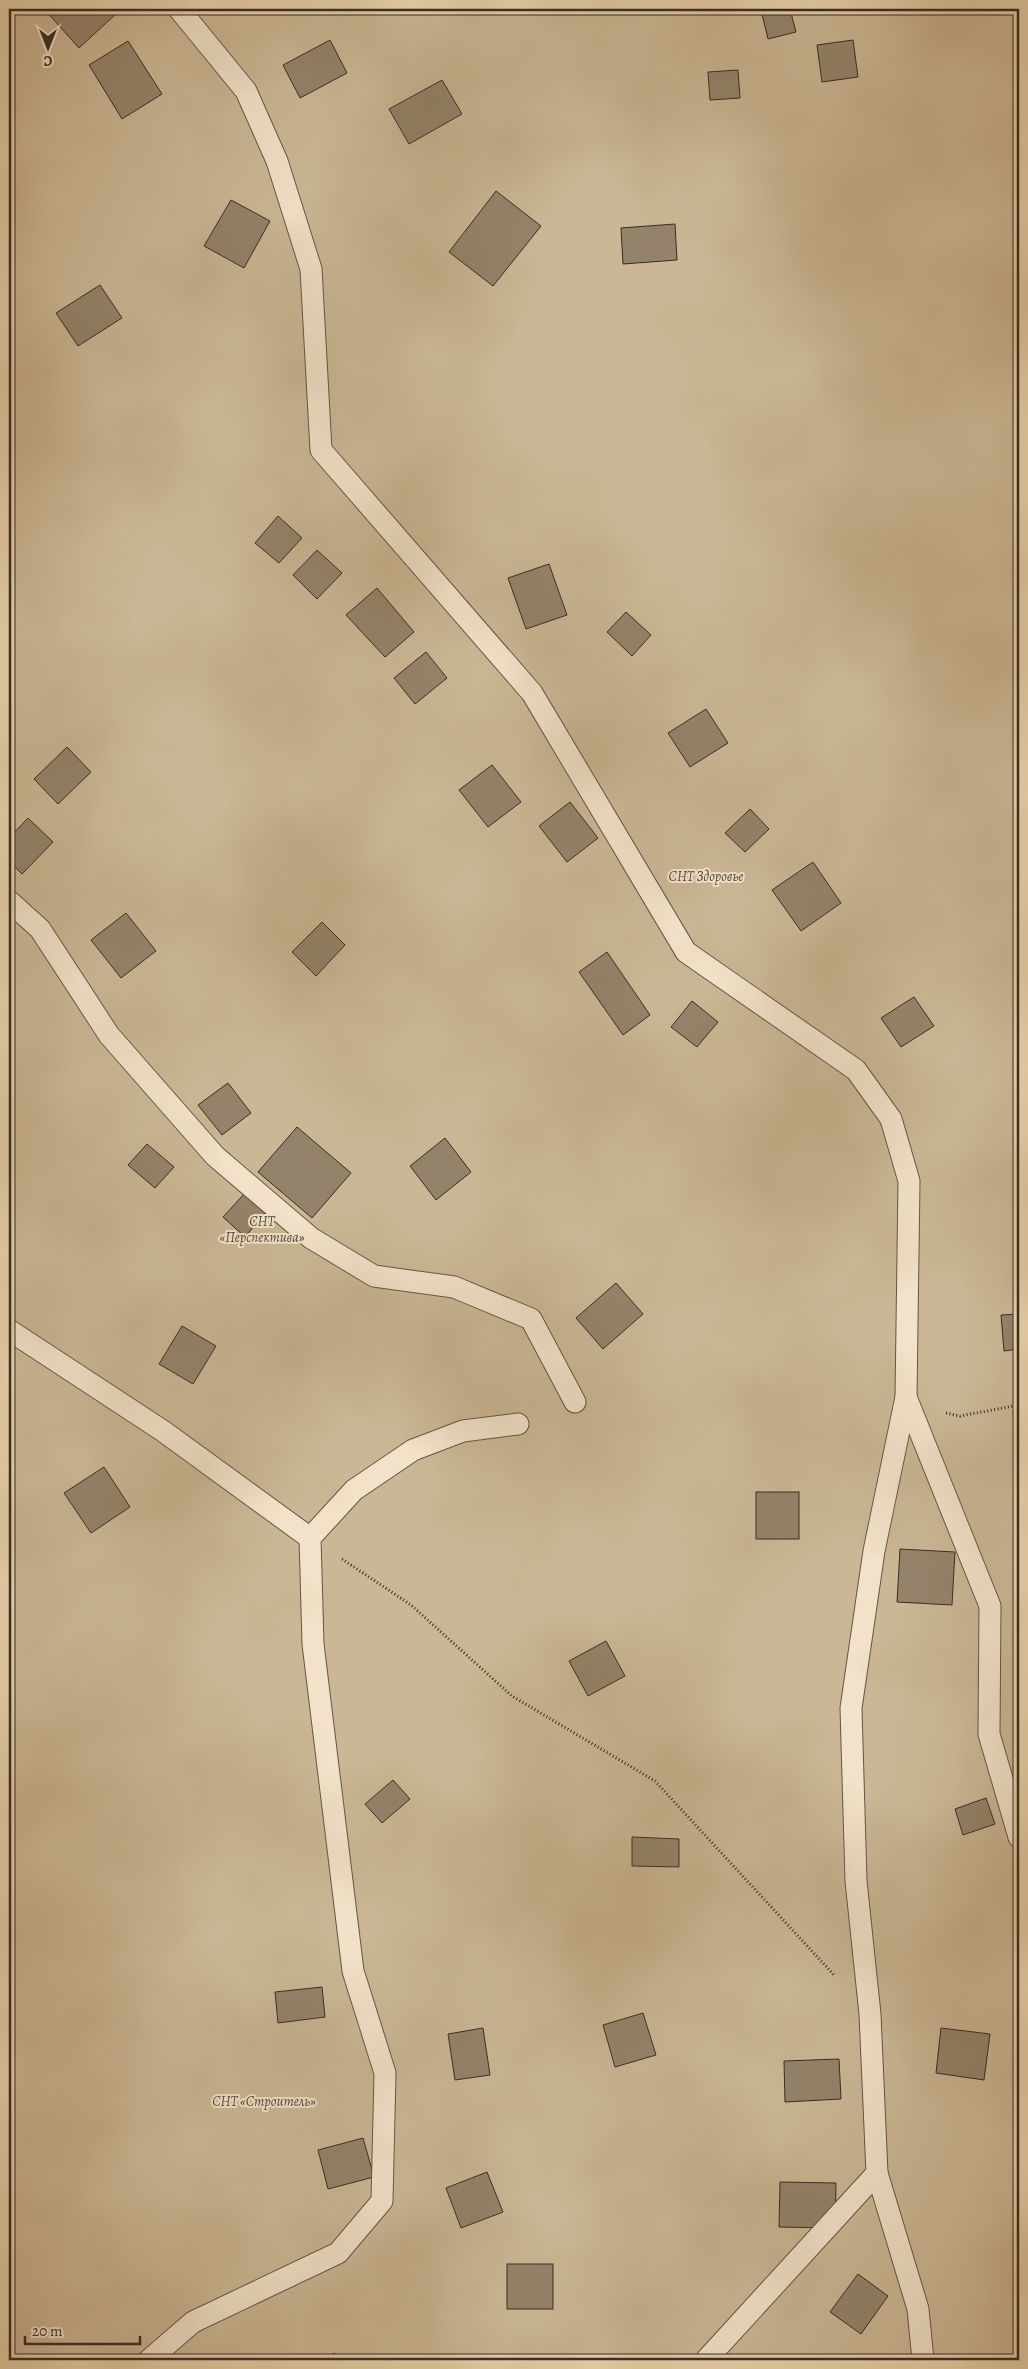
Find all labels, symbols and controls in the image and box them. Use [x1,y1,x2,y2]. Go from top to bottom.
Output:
north arrow [22,22,72,72]
text: С [43,51,52,70]
park label: СНТ Здоровье [669,867,743,886]
park label: СНТ «Перспектива» [219,1212,305,1247]
park label: СНТ «Строитель» [212,2092,316,2111]
scale bar [25,2314,140,2346]
text: 20 m [32,2321,63,2341]

